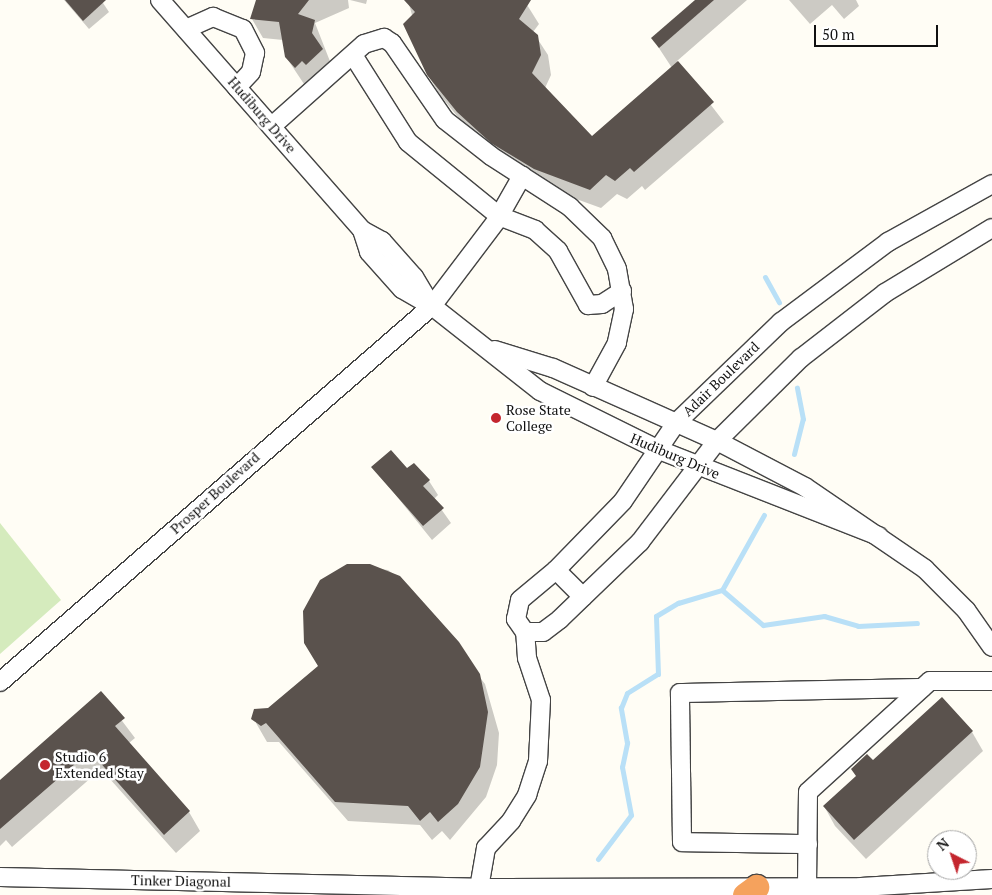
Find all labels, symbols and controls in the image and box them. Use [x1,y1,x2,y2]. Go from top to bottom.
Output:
scale bar [817,15,941,47]
text: 50 m [822,24,855,44]
street label: Hudiburg Drive [224,73,300,157]
street label: Adair Boulevard [679,338,763,420]
place label: Rose State College [506,402,571,434]
marker: Rose State College [490,412,502,424]
street label: Hudiburg Drive [628,430,722,482]
street label: Prosper Boulevard [167,449,263,537]
place label: Studio 6 Extended Stay [55,749,144,782]
marker: Studio 6 Extended Stay [39,759,51,771]
north arrow [927,830,977,880]
text: N [932,833,953,855]
street label: Tinker Diagonal [131,872,231,890]

